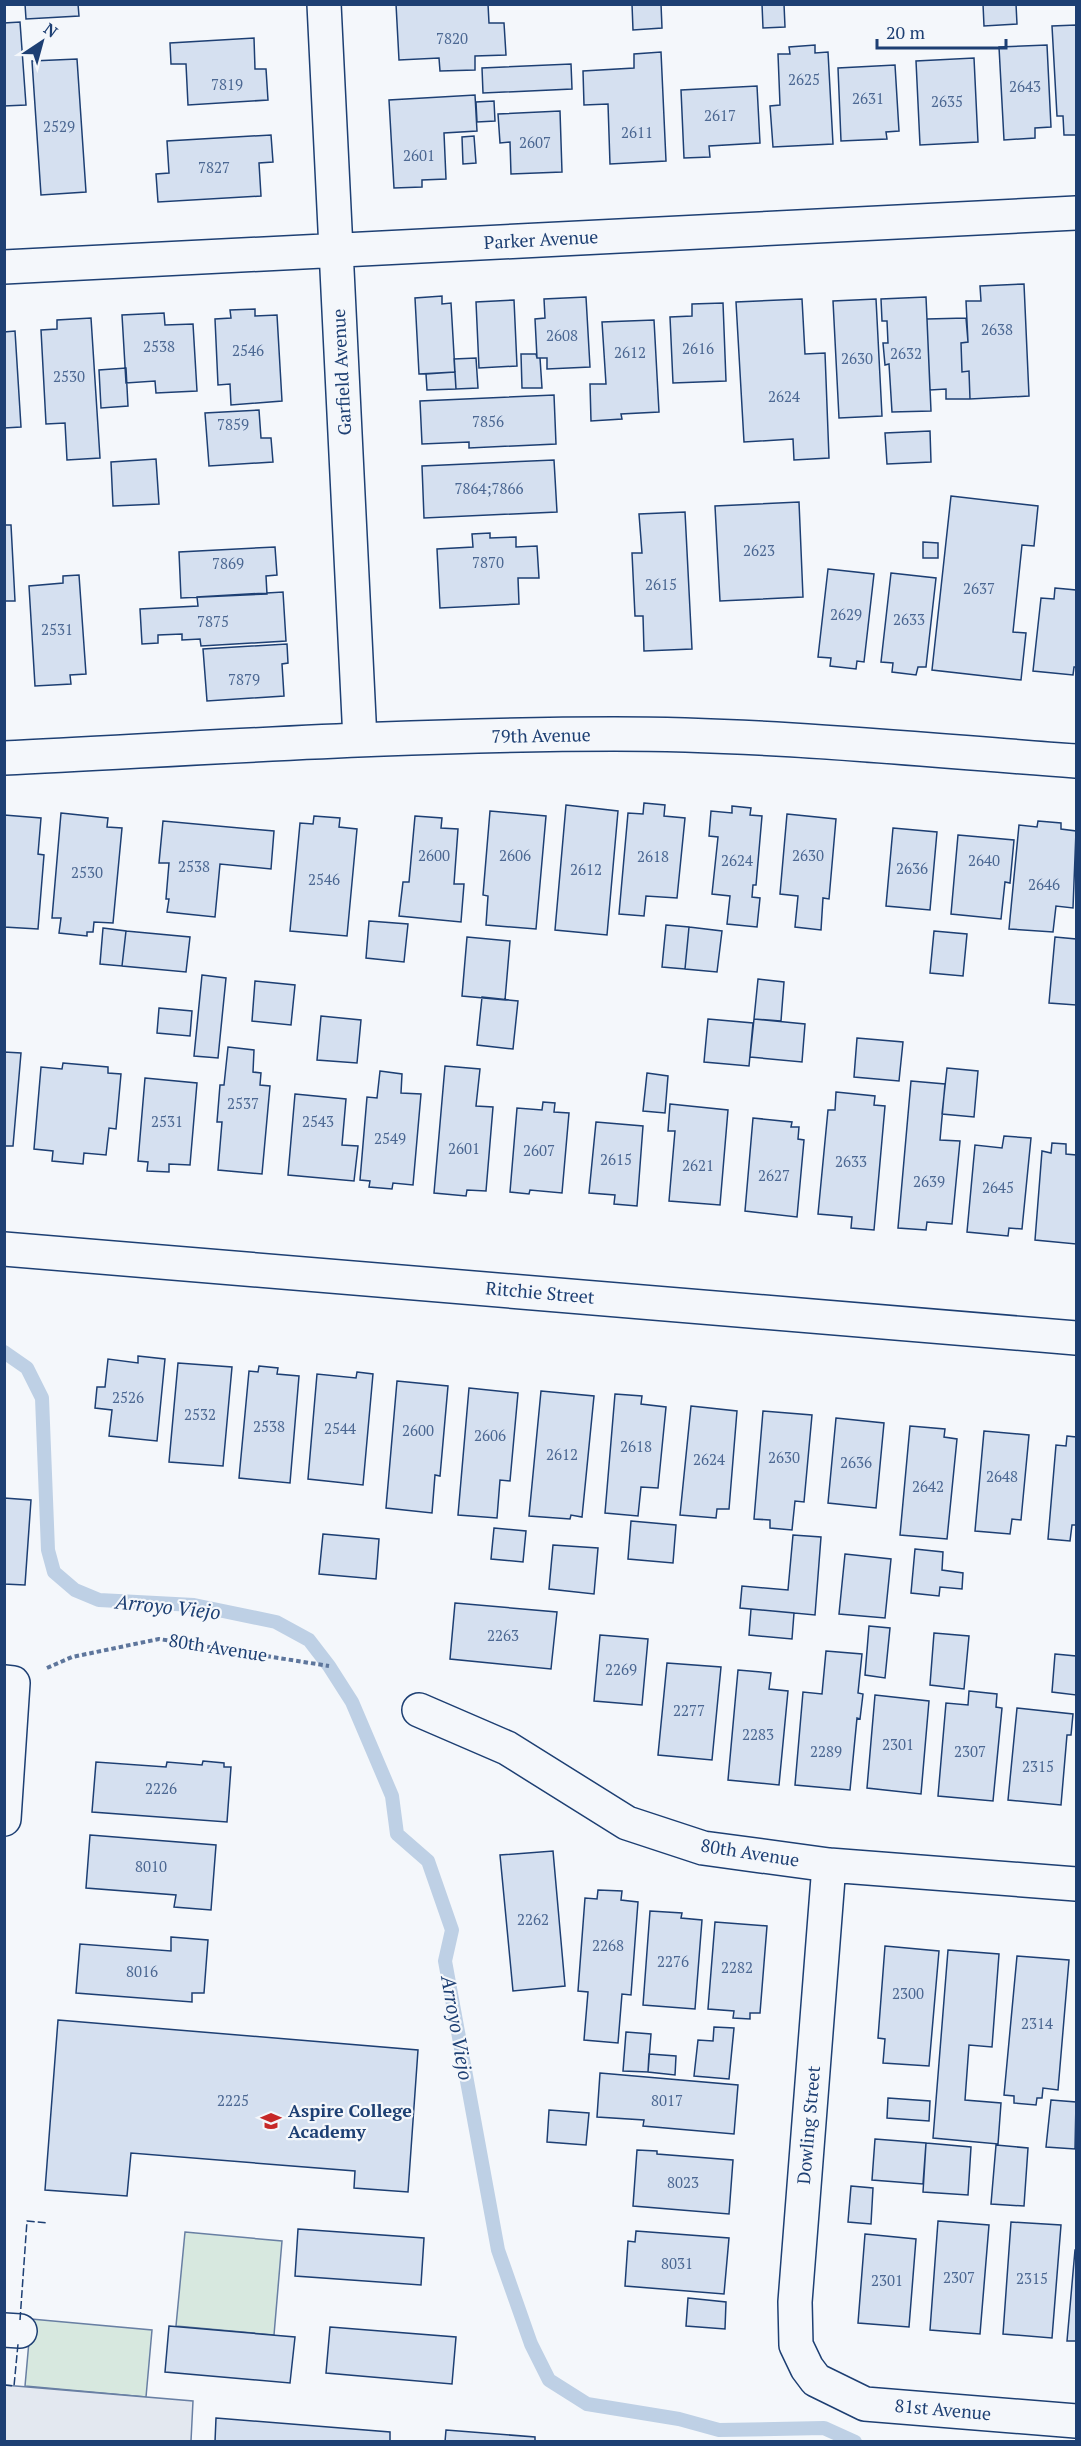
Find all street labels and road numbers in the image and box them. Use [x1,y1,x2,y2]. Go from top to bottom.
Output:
street label: Parker Avenue [483,224,599,254]
street label: Garfield Avenue [326,308,356,436]
street label: 79th Avenue [491,722,591,748]
street label: Ritchie Street [485,1275,596,1309]
street label: 80th Avenue [167,1627,269,1667]
street label: 80th Avenue [699,1832,801,1872]
street label: Dowling Street [791,2064,825,2185]
street label: 81st Avenue [894,2393,992,2425]

